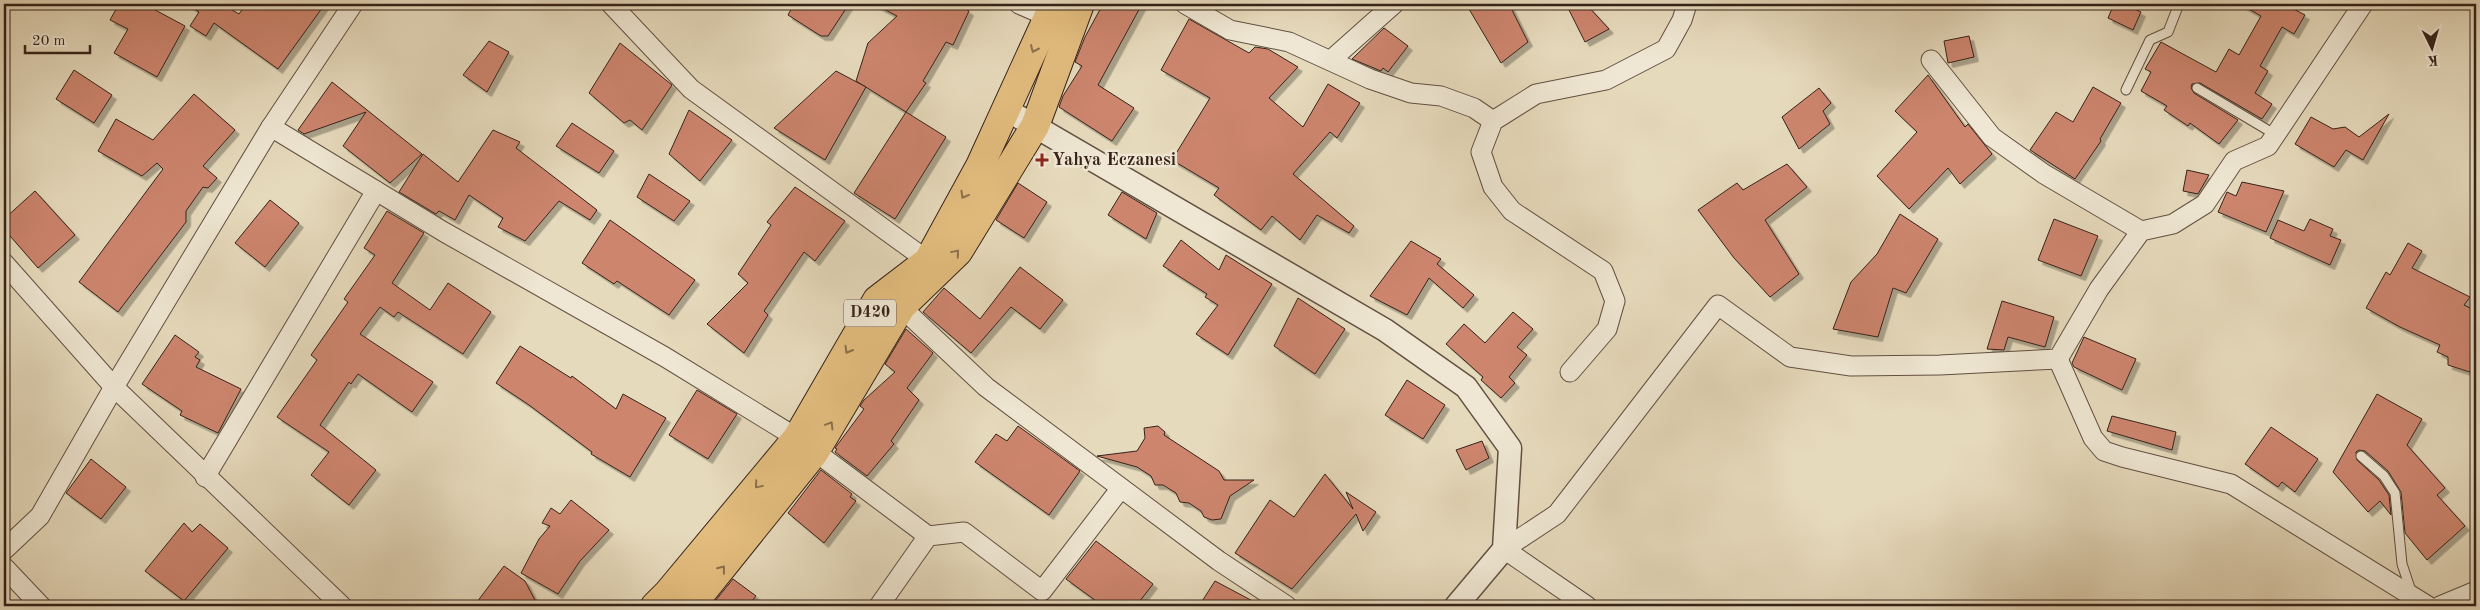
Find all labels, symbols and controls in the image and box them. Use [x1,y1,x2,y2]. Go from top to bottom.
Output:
scale bar [25,22,90,54]
north arrow [2408,22,2458,72]
text: 20 m [32,34,66,49]
one-way arrow [1030,44,1041,53]
text: K [2427,53,2439,67]
place label: Yahya Eczanesi [1052,151,1176,169]
marker: Yahya Eczanesi [1036,154,1048,166]
one-way arrow [960,190,970,199]
one-way arrow [950,249,959,258]
road number: D420 [844,300,896,326]
one-way arrow [844,345,854,354]
one-way arrow [824,422,834,431]
one-way arrow [755,479,763,488]
one-way arrow [717,566,725,575]

